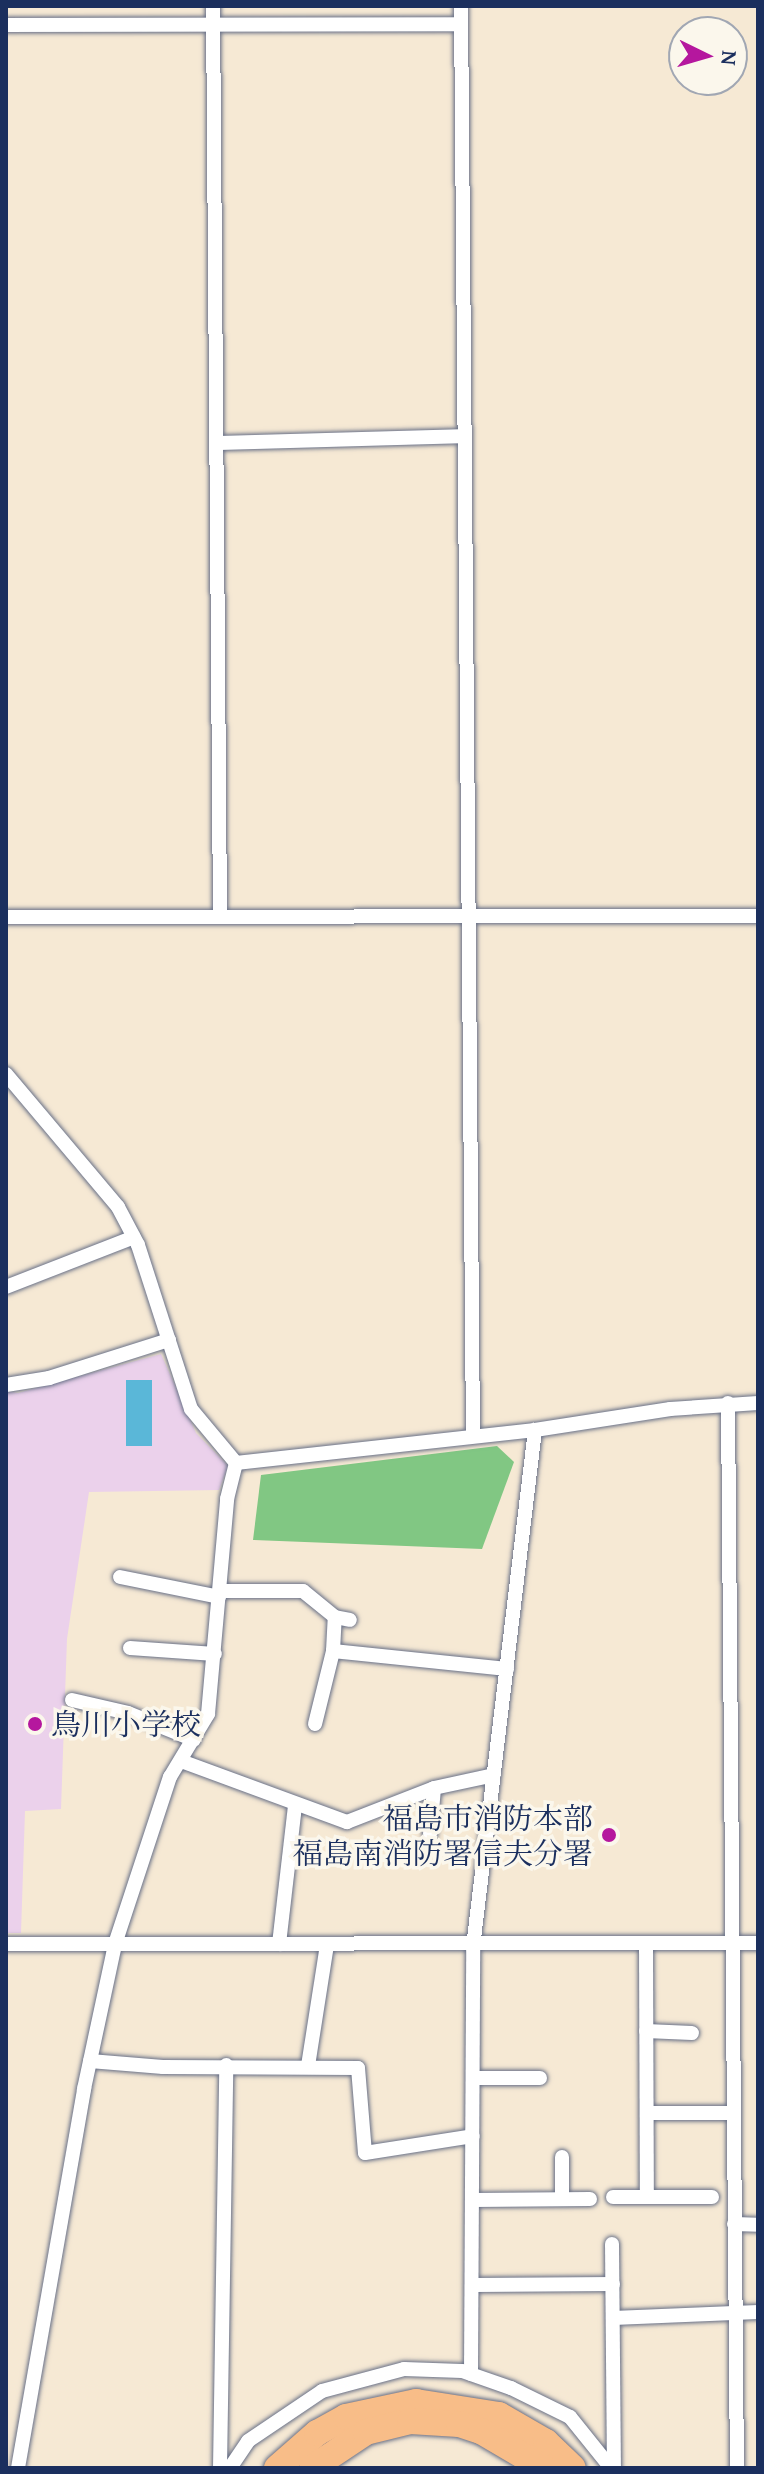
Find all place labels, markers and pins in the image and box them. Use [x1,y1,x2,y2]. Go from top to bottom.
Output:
place label: 鳥川小学校 [51,1706,201,1742]
marker: 鳥川小学校 [26,1715,44,1733]
place label: 福島市消防本部 福島南消防署信夫分署 [293,1800,593,1870]
marker: 福島市消防本部 福島南消防署信夫分署 [600,1826,618,1844]

